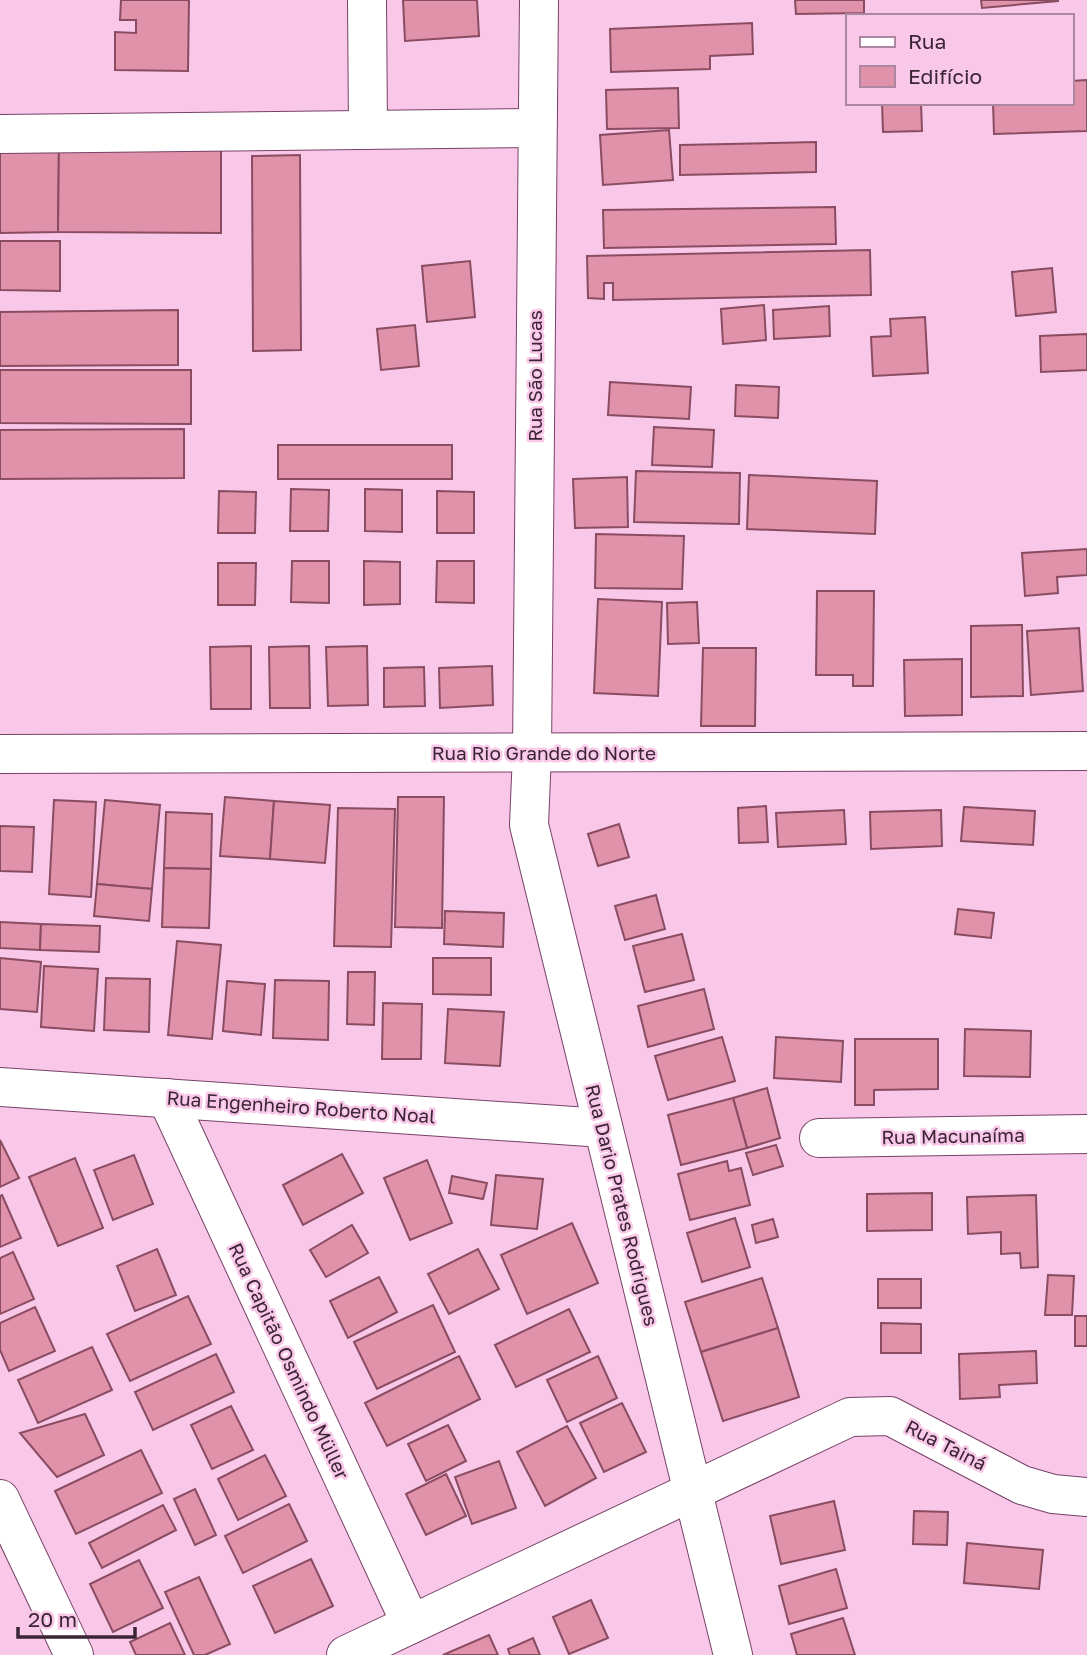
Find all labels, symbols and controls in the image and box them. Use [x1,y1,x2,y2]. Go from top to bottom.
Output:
legend [846,14,1073,105]
text: Rua [908,28,946,54]
text: Edifício [908,63,982,89]
street label: Rua São Lucas [523,310,546,442]
street label: Rua Rio Grande do Norte [432,741,656,764]
street label: Rua Dario Prates Rodrigues [581,1082,664,1328]
street label: Rua Engenheiro Roberto Noal [166,1086,436,1127]
street label: Rua Macunaíma [881,1123,1025,1148]
street label: Rua Capitão Osmindo Müller [224,1239,355,1483]
street label: Rua Tainá [902,1414,991,1475]
scale bar [18,1596,135,1640]
text: 20 m [28,1606,77,1632]

